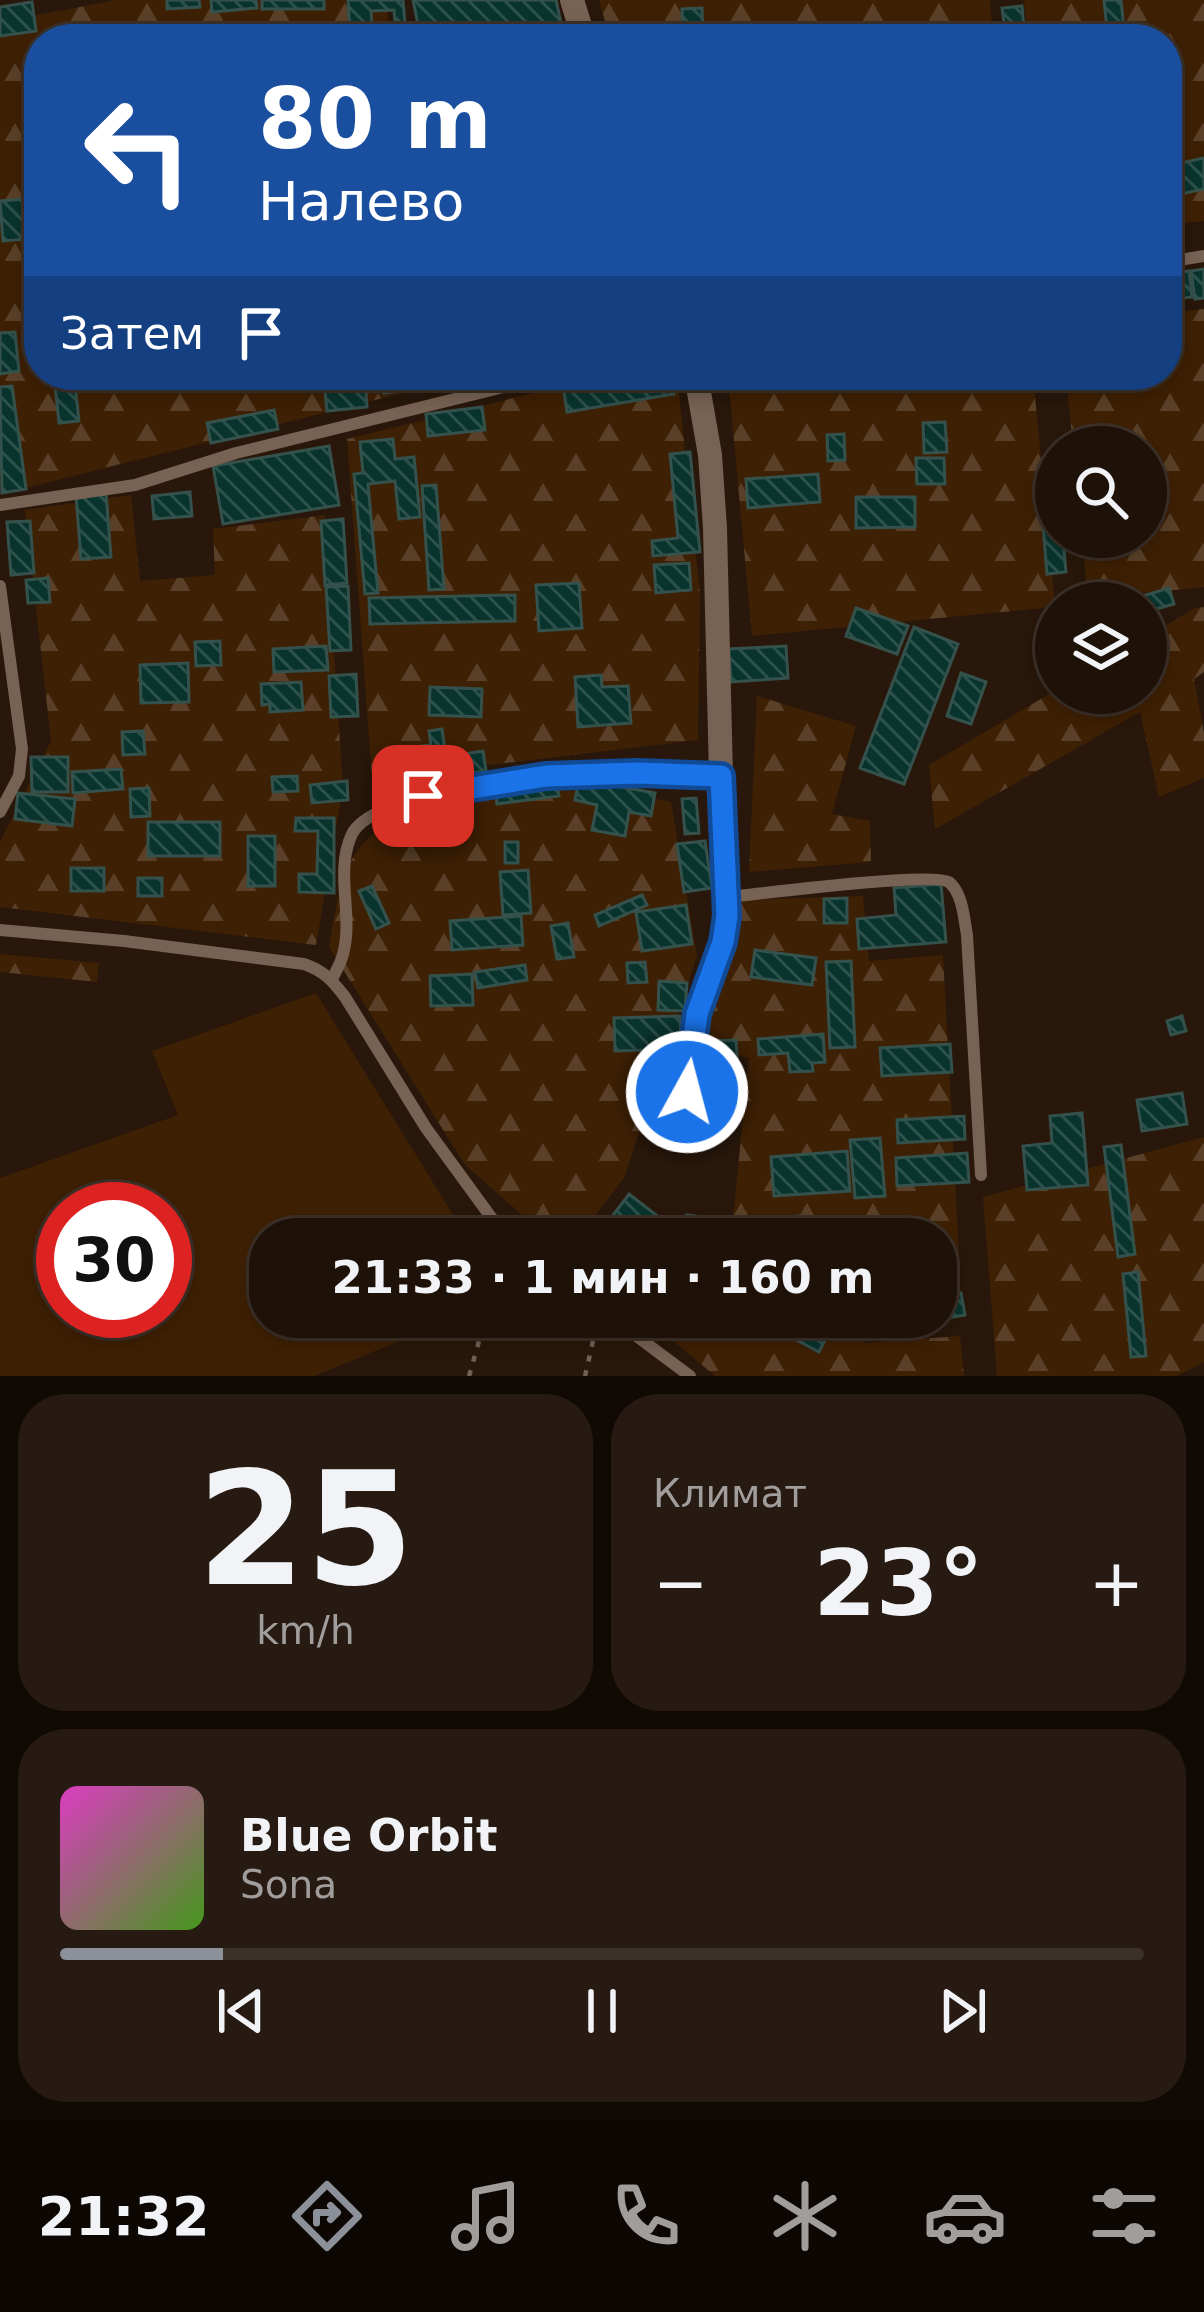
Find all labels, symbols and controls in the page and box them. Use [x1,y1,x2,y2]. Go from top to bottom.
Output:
text: 80 m [258,70,492,168]
icon: left [60,72,216,228]
text: Налево [258,170,464,233]
icon: arrive [228,300,294,366]
text: Затем [60,307,204,360]
map controls [1035,426,1167,714]
button: search [1035,426,1167,558]
button: layers [1035,582,1167,714]
pin [372,745,474,847]
icon: arrive [390,763,456,829]
position arrow [624,1029,750,1155]
speed limit sign: 30 [36,1182,192,1338]
text: 21:33 · 1 мин · 160 m [332,1251,874,1304]
text: 25 [197,1439,414,1621]
text: Климат [653,1471,807,1516]
text: 23° [813,1531,984,1636]
text: − [653,1545,708,1622]
text: + [1089,1545,1144,1622]
text: km/h [256,1608,355,1653]
text: Blue Orbit [240,1809,498,1862]
text: Sona [240,1862,337,1907]
icon: previous [208,1978,274,2044]
icon: pause [569,1978,635,2044]
icon: next [930,1978,996,2044]
icon: directions [285,2174,369,2258]
icon: music [444,2174,528,2258]
icon: phone [604,2174,688,2258]
icon: climate [763,2174,847,2258]
icon: car [923,2174,1007,2258]
icon: filters [1082,2174,1166,2258]
text: 21:32 [38,2185,210,2248]

